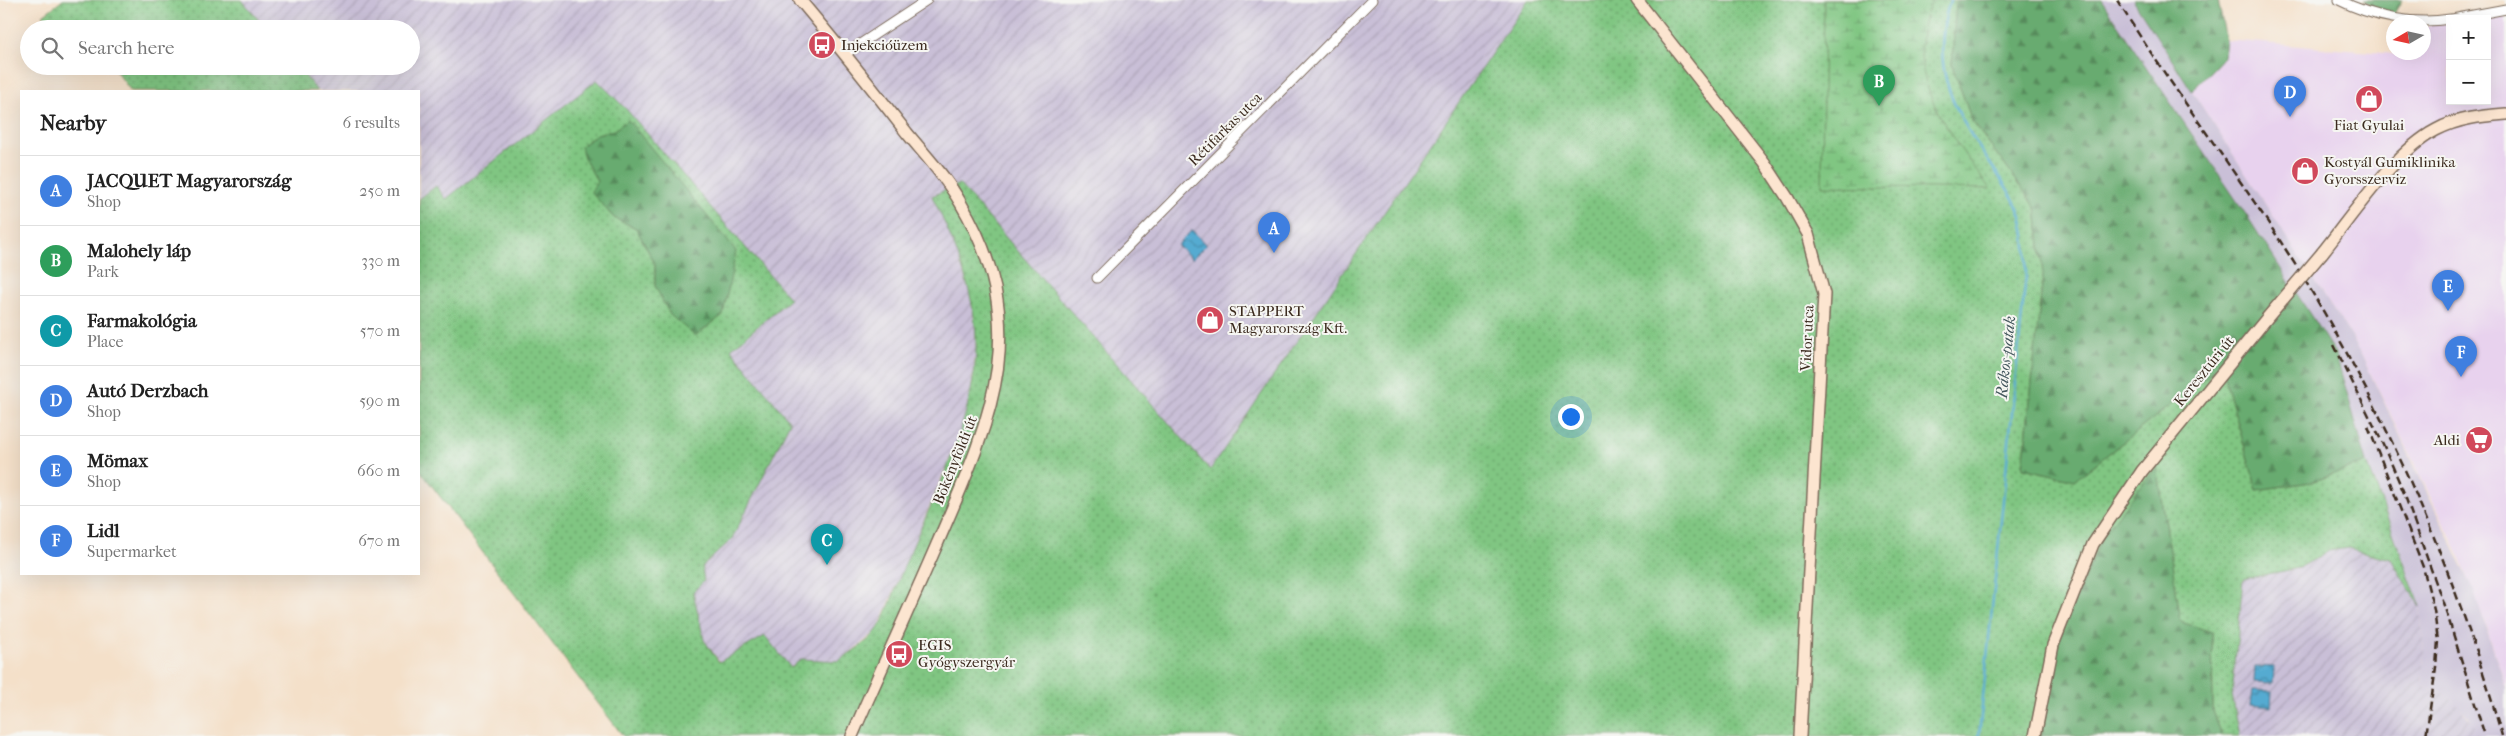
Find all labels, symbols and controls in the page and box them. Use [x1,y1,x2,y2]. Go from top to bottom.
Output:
north arrow [2386,15,2431,60]
map controls [2446,15,2491,105]
button: + [2446,15,2491,60]
search box [20,20,420,75]
bus stop icon: Injekcióüzem [807,30,837,60]
icon: search [38,34,66,62]
place label: Injekcióüzem [841,36,928,54]
text: Search here [78,37,174,59]
button: − [2446,60,2491,105]
pin: B [1863,65,1895,106]
pin: D [2274,76,2306,117]
shop icon: Fiat Gyulai [2354,84,2384,114]
street label: Rétifarkas utca [1184,88,1266,170]
text: Nearby [40,111,106,135]
text: 6 results [342,113,400,132]
place label: Fiat Gyulai [2334,116,2405,134]
place label: Kostyál Gumiklinika Gyorsszerviz [2324,153,2456,188]
shop icon: Kostyál Gumiklinika Gyorsszerviz [2290,156,2320,186]
text: JACQUET Magyarország [87,170,291,192]
text: A [51,181,61,200]
text: 250 m [359,181,400,200]
text: Shop [87,192,121,211]
pin: A [1258,212,1290,253]
text: Malohely láp [87,240,191,262]
text: B [51,251,61,270]
text: 330 m [361,251,400,270]
text: Park [87,262,119,281]
pin: E [2432,270,2464,311]
place label: STAPPERT Magyarország Kft. [1229,302,1347,337]
street label: Vidor utca [1796,303,1818,373]
shop icon: STAPPERT Magyarország Kft. [1195,305,1225,335]
text: Farmakológia [87,310,197,332]
water label: Rákos-patak [1992,315,2019,400]
text: C [51,321,61,340]
text: 570 m [360,321,400,340]
text: Place [87,332,123,351]
street label: Keresztúri út [2170,332,2238,410]
pin: F [2445,336,2477,377]
text: Autó Derzbach [87,380,208,402]
text: D [50,391,62,410]
text: 590 m [359,391,400,410]
text: Shop [87,402,121,421]
your location [1558,404,1584,430]
street label: Bökényföldi út [929,412,981,507]
supermarket icon: Aldi [2464,425,2494,455]
place label: Aldi [2433,431,2461,449]
text: Mömax [87,450,148,472]
text: E [51,461,61,480]
text: 660 m [357,461,400,480]
text: Shop [87,472,121,491]
text: Lidl [87,520,120,542]
pin: C [811,524,843,565]
text: F [52,531,60,550]
text: 670 m [358,531,400,550]
text: Supermarket [87,542,177,561]
place label: EGIS Gyógyszergyár [918,636,1016,671]
bus stop icon: EGIS Gyógyszergyár [884,639,914,669]

